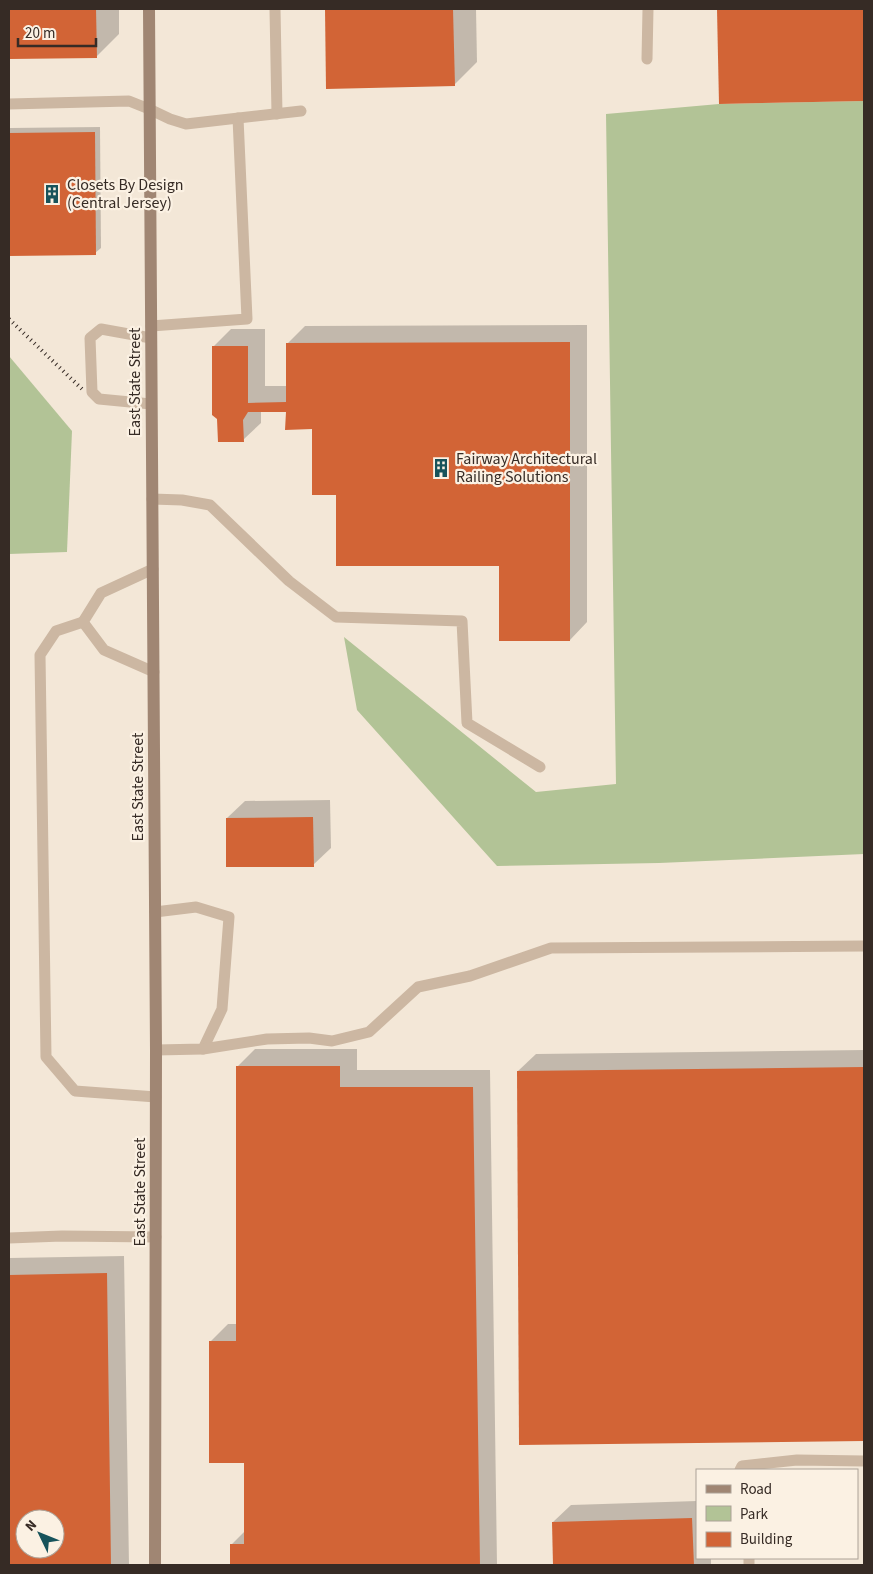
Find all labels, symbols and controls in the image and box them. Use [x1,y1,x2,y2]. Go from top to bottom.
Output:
scale bar [18,15,95,47]
text: 20 m [25,23,55,44]
place label: Closets By Design (Central Jersey) [67,174,184,214]
building icon: Closets By Design (Central Jersey) [41,183,63,205]
street label: East State Street [124,327,146,436]
place label: Fairway Architectural Railing Solutions [456,448,597,488]
building icon: Fairway Architectural Railing Solutions [430,457,452,479]
street label: East State Street [127,732,149,841]
street label: East State Street [129,1137,151,1246]
legend [696,1469,858,1559]
text: Road [740,1479,772,1500]
text: Park [740,1504,769,1525]
north arrow [15,1509,65,1559]
text: N [21,1516,42,1536]
text: Building [740,1529,793,1550]

